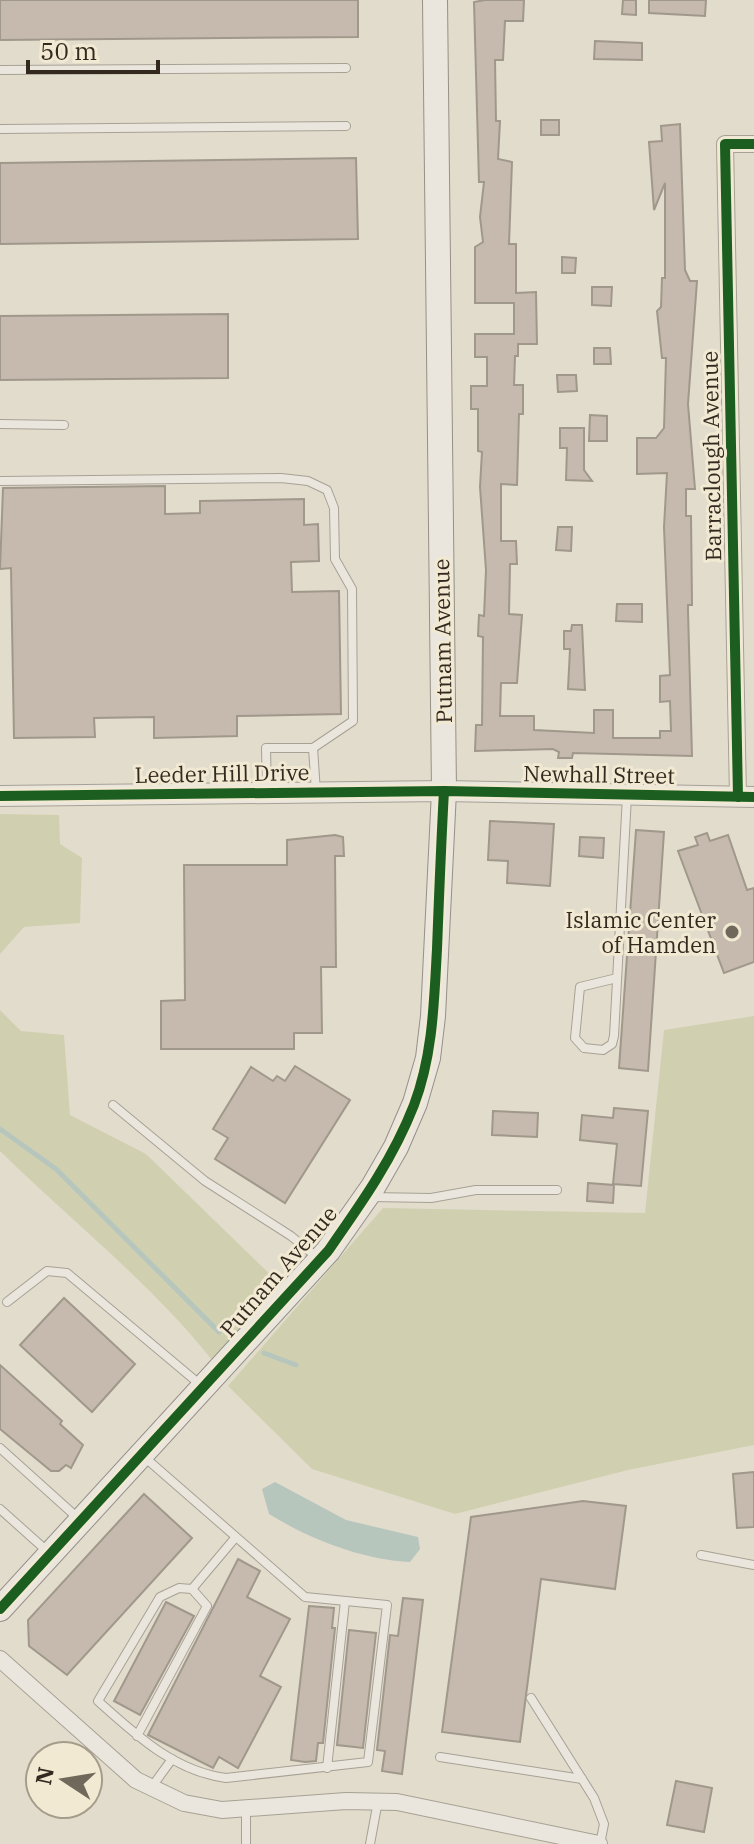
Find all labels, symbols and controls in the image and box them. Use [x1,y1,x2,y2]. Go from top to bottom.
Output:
scale bar [28,24,158,74]
text: 50 m [40,35,97,67]
street label: Barraclough Avenue [695,351,727,561]
street label: Putnam Avenue [426,558,458,724]
street label: Leeder Hill Drive [134,757,310,789]
street label: Newhall Street [523,758,675,790]
place label: Islamic Center of Hamden [565,905,716,959]
marker: Islamic Center of Hamden [723,923,741,941]
street label: Putnam Avenue [213,1199,343,1343]
north arrow [24,1740,104,1820]
text: N [28,1764,60,1787]

